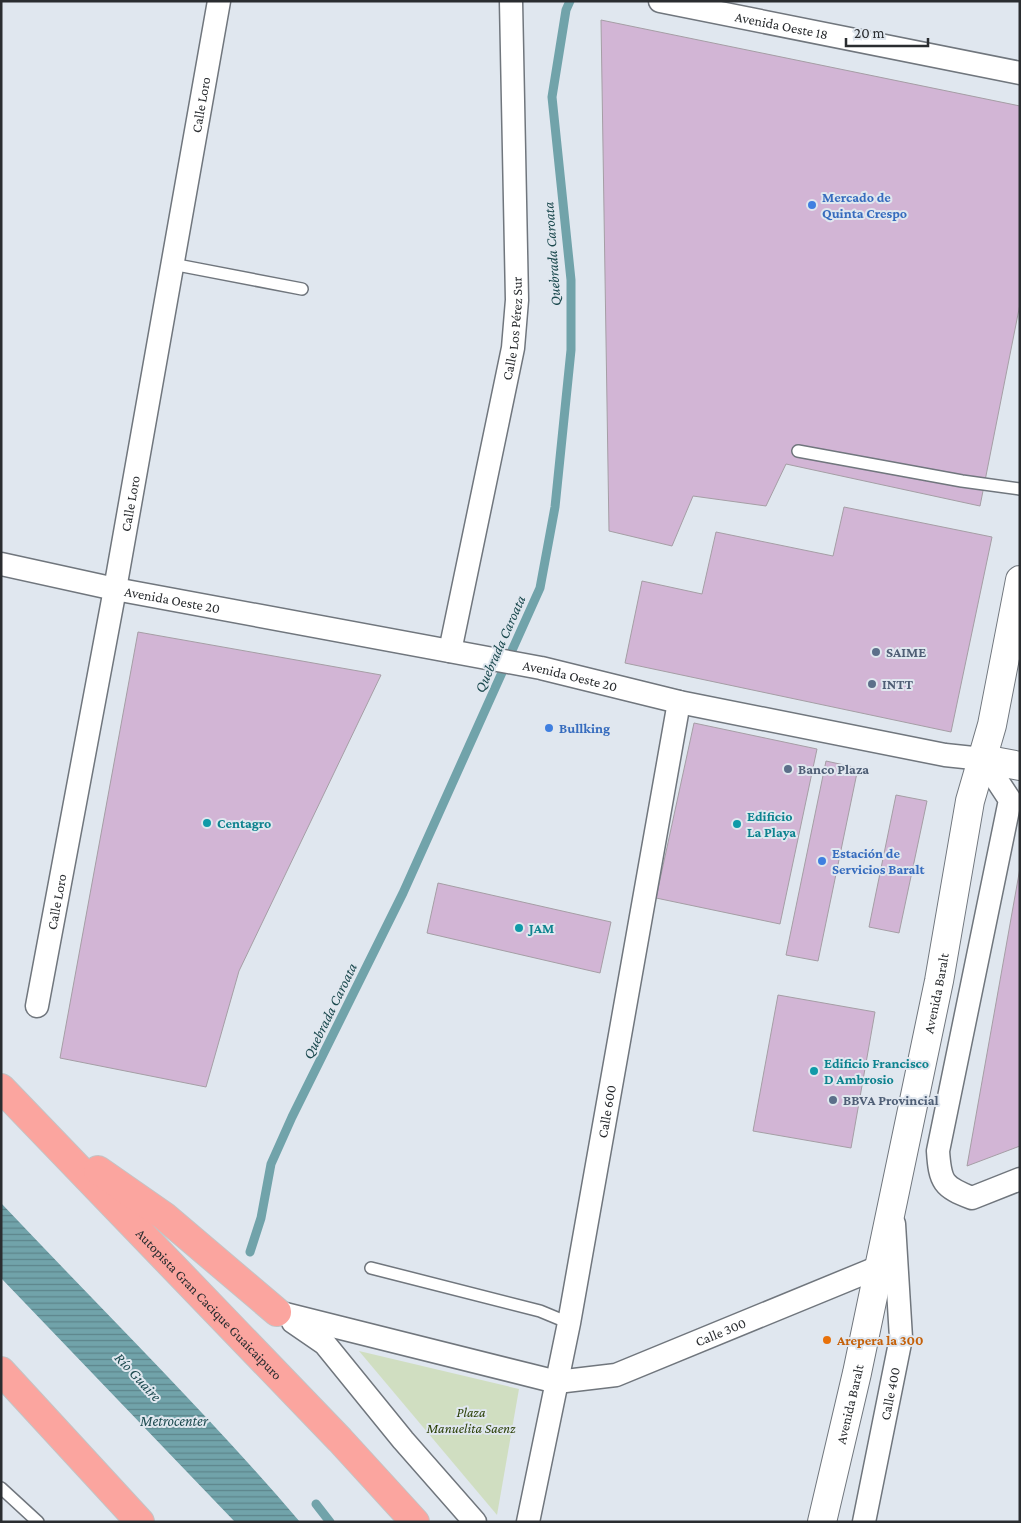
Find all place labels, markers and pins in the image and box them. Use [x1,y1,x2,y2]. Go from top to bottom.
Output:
place label: Mercado de Quinta Crespo [822,189,907,221]
marker: Mercado de Quinta Crespo [806,199,818,211]
place label: SAIME [886,644,926,660]
marker: SAIME [870,646,882,658]
place label: INTT [882,676,914,692]
marker: INTT [866,678,878,690]
place label: Bullking [559,720,610,736]
marker: Bullking [543,722,555,734]
place label: Banco Plaza [798,761,869,777]
marker: Banco Plaza [782,763,794,775]
place label: Edificio La Playa [747,808,796,840]
place label: Centagro [217,815,271,831]
marker: Centagro [201,817,213,829]
marker: Edificio La Playa [731,818,743,830]
place label: Estación de Servicios Baralt [832,845,925,877]
marker: Estación de Servicios Baralt [816,855,828,867]
place label: JAM [527,920,554,936]
marker: JAM [513,922,525,934]
place label: Edificio Francisco D Ambrosio [824,1055,929,1087]
marker: Edificio Francisco D Ambrosio [808,1065,820,1077]
place label: BBVA Provincial [843,1092,939,1108]
marker: BBVA Provincial [827,1094,839,1106]
place label: Arepera la 300 [836,1332,924,1348]
marker: Arepera la 300 [821,1334,833,1346]

